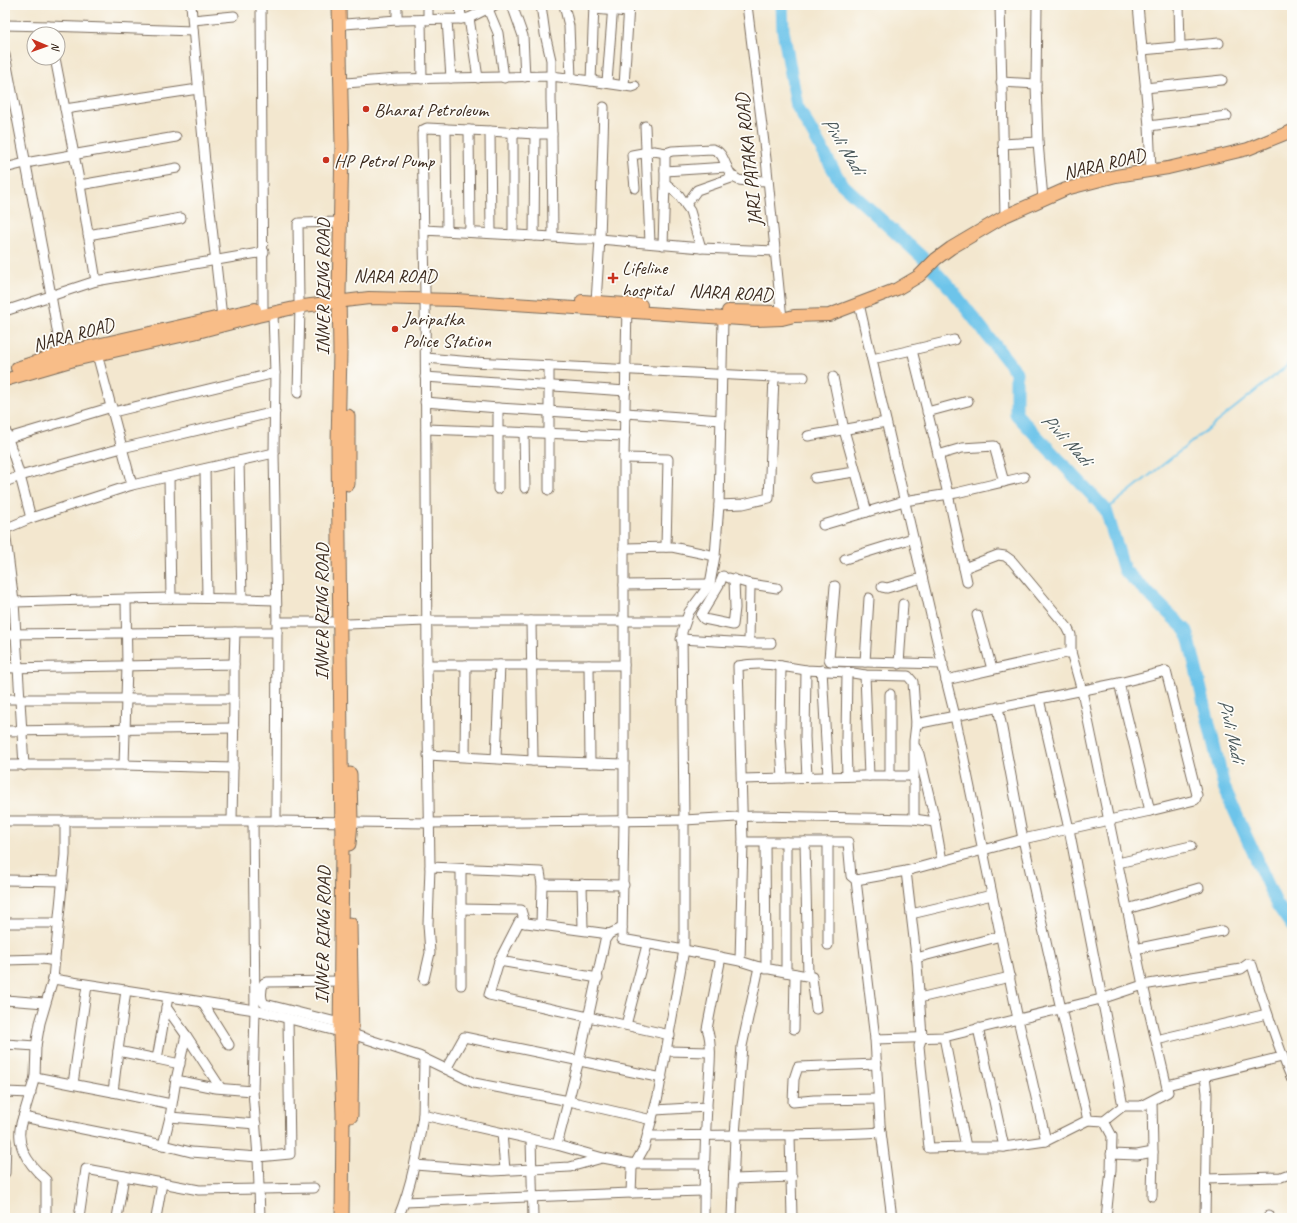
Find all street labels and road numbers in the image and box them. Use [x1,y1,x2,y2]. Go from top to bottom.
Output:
street label: JARI PATAKA ROAD [730,90,768,228]
street label: NARA ROAD [1061,142,1149,185]
street label: INNER RING ROAD [311,216,335,356]
street label: NARA ROAD [353,264,439,288]
street label: NARA ROAD [689,279,775,307]
street label: NARA ROAD [30,312,118,357]
street label: INNER RING ROAD [310,541,334,681]
street label: INNER RING ROAD [310,864,336,1004]

